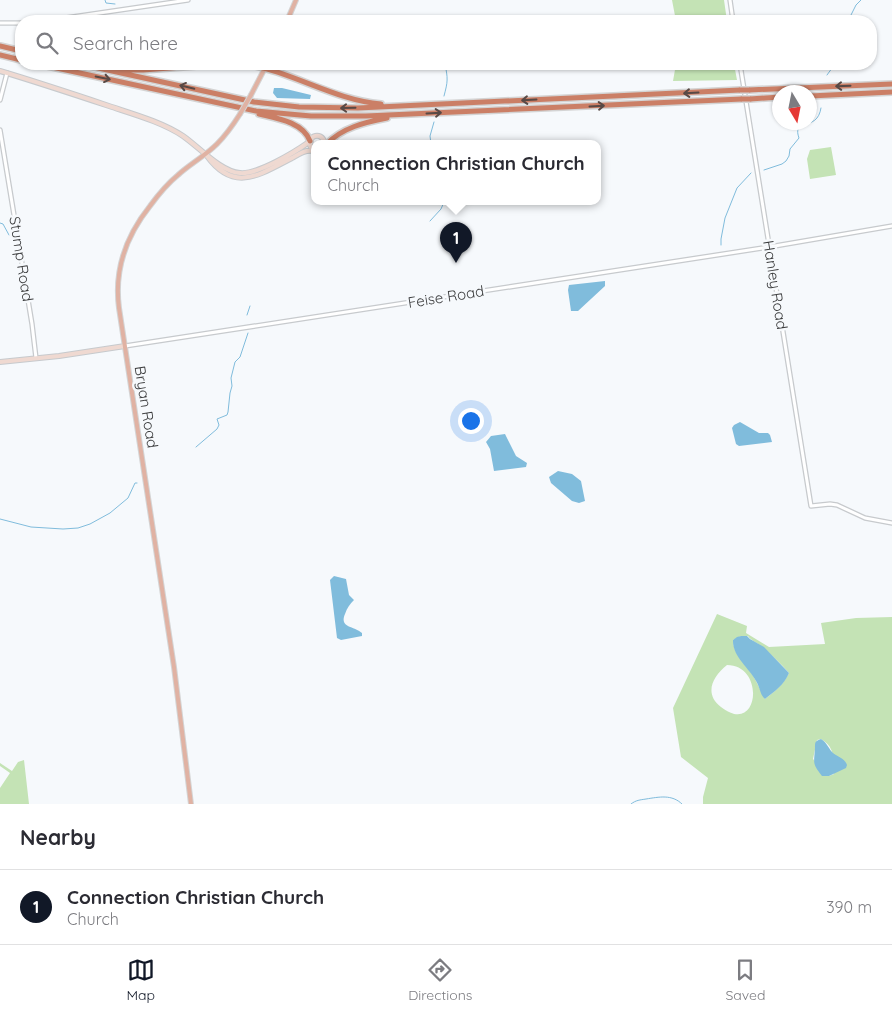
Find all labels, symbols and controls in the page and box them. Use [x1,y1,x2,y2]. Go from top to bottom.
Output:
search box [15,15,877,70]
icon: search [33,29,61,57]
text: Search here [73,31,178,55]
one-way arrow [95,74,111,83]
one-way arrow [836,81,852,90]
one-way arrow [179,82,195,91]
north arrow [772,85,817,130]
one-way arrow [684,88,700,97]
one-way arrow [521,95,538,105]
one-way arrow [589,101,605,110]
one-way arrow [340,103,356,113]
one-way arrow [425,109,441,118]
popup [311,140,601,205]
text: Connection Christian Church [327,151,585,175]
text: Church [327,175,379,195]
street label: Stump Road [5,215,38,303]
pin: 1 [440,222,472,263]
street label: Hanley Road [759,239,792,331]
street label: Feise Road [407,281,485,312]
street label: Bryan Road [131,364,162,449]
your location [458,408,484,434]
text: Nearby [20,824,96,850]
text: Connection Christian Church [67,885,324,909]
text: 1 [33,897,39,917]
text: 390 m [826,897,872,917]
text: Church [67,909,119,929]
tab: Map [127,956,155,1004]
tab: Directions [408,956,472,1004]
tab: Saved [725,956,765,1004]

